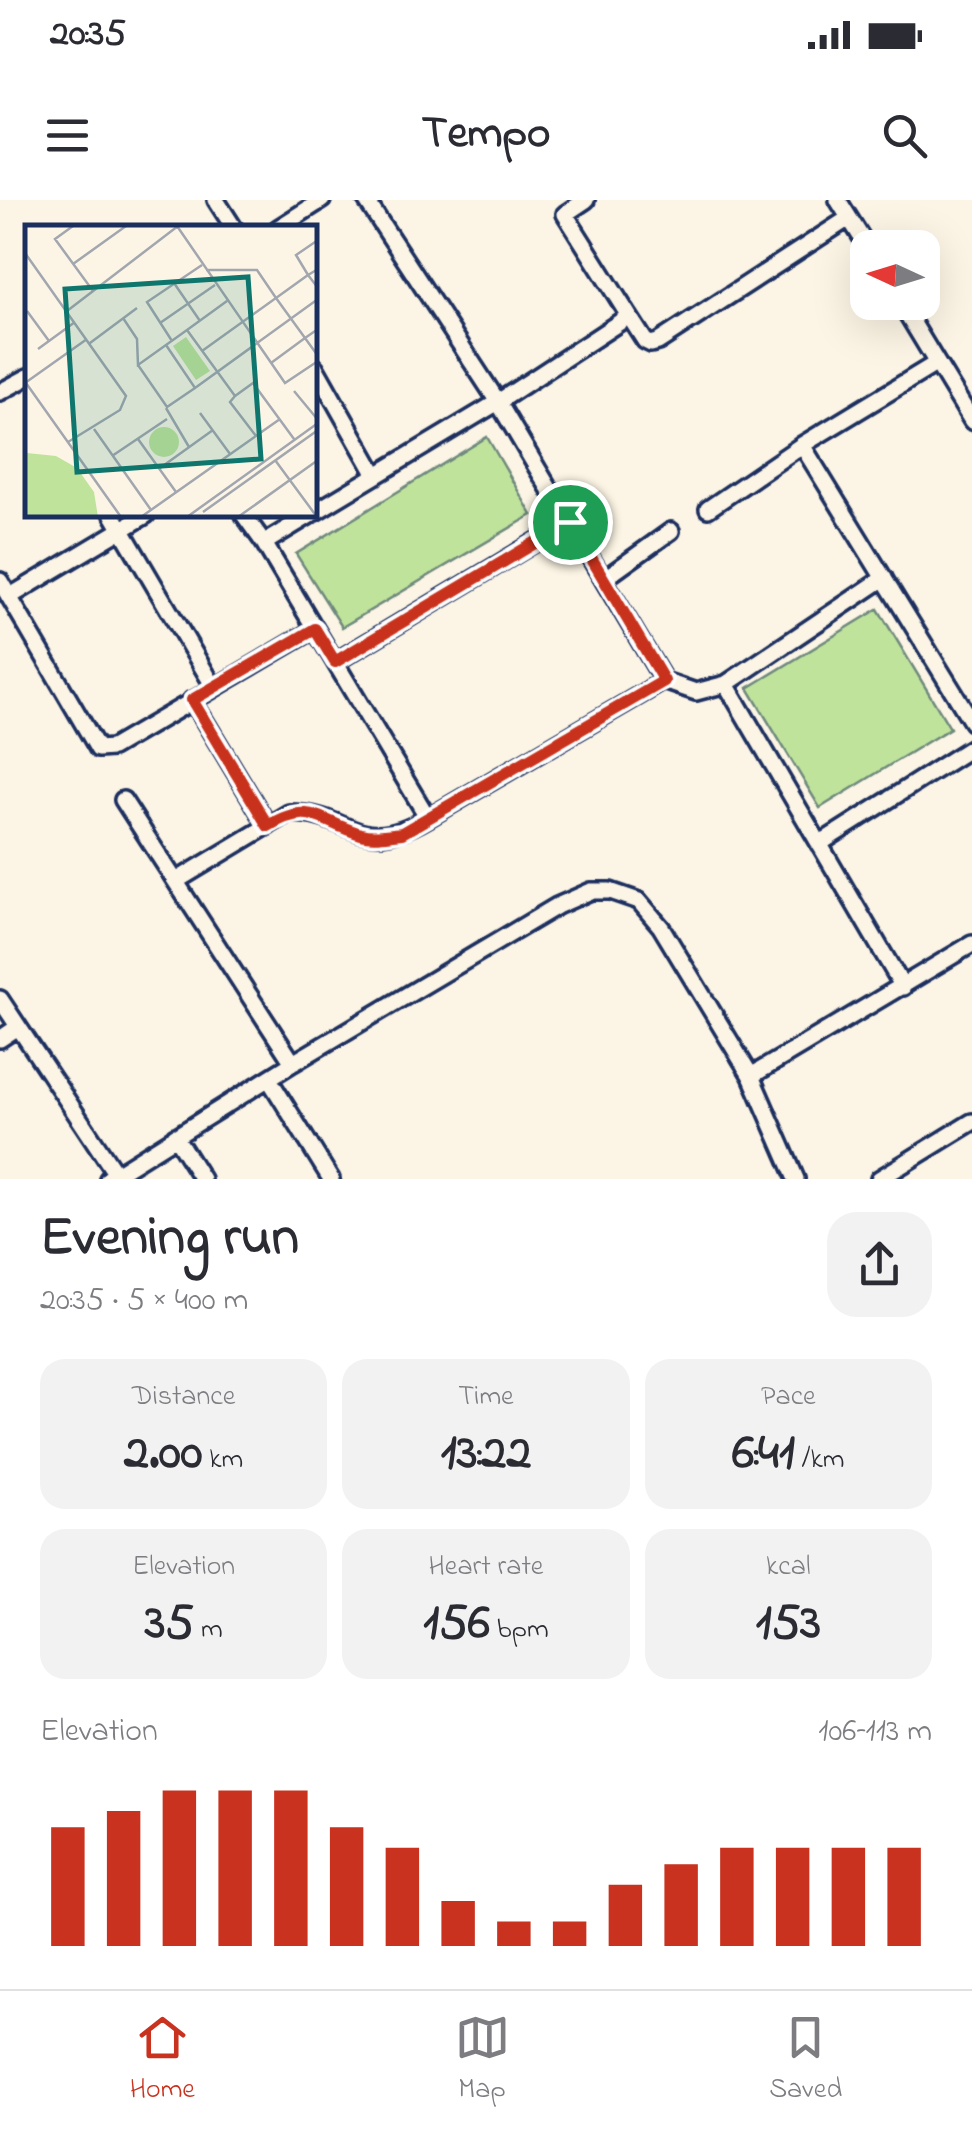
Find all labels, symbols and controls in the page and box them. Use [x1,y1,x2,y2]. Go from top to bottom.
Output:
text: 20:35 [50,7,126,63]
text: Tempo [422,102,550,168]
icon: menu [40,108,95,163]
icon: search [877,108,932,163]
inset map [25,225,318,518]
north arrow [850,230,940,320]
map controls [850,230,940,320]
pin [528,480,613,565]
icon: arrive [543,495,598,550]
text: Evening run [40,1200,299,1280]
button: share [827,1212,932,1317]
text: 20:35 · 5 × 400 m [40,1278,248,1325]
text: Distance [132,1377,235,1418]
text: Time [458,1377,514,1418]
text: Pace [761,1377,816,1418]
text: 2.00 [124,1418,202,1491]
text: 13:22 [441,1418,531,1491]
text: 6:41 [732,1418,795,1491]
text: km [202,1440,243,1481]
text: /km [795,1440,845,1481]
text: Elevation [132,1547,235,1588]
text: Heart rate [429,1547,543,1588]
text: kcal [766,1547,811,1588]
text: 35 [145,1588,194,1661]
text: 156 [423,1588,490,1661]
text: 153 [756,1588,821,1661]
text: m [194,1610,223,1651]
text: bpm [490,1610,549,1651]
text: Elevation [40,1709,158,1756]
text: 106–113 m [818,1709,932,1756]
tab: Home [130,2010,195,2111]
tab: Map [455,2010,510,2111]
tab: Saved [769,2010,842,2111]

